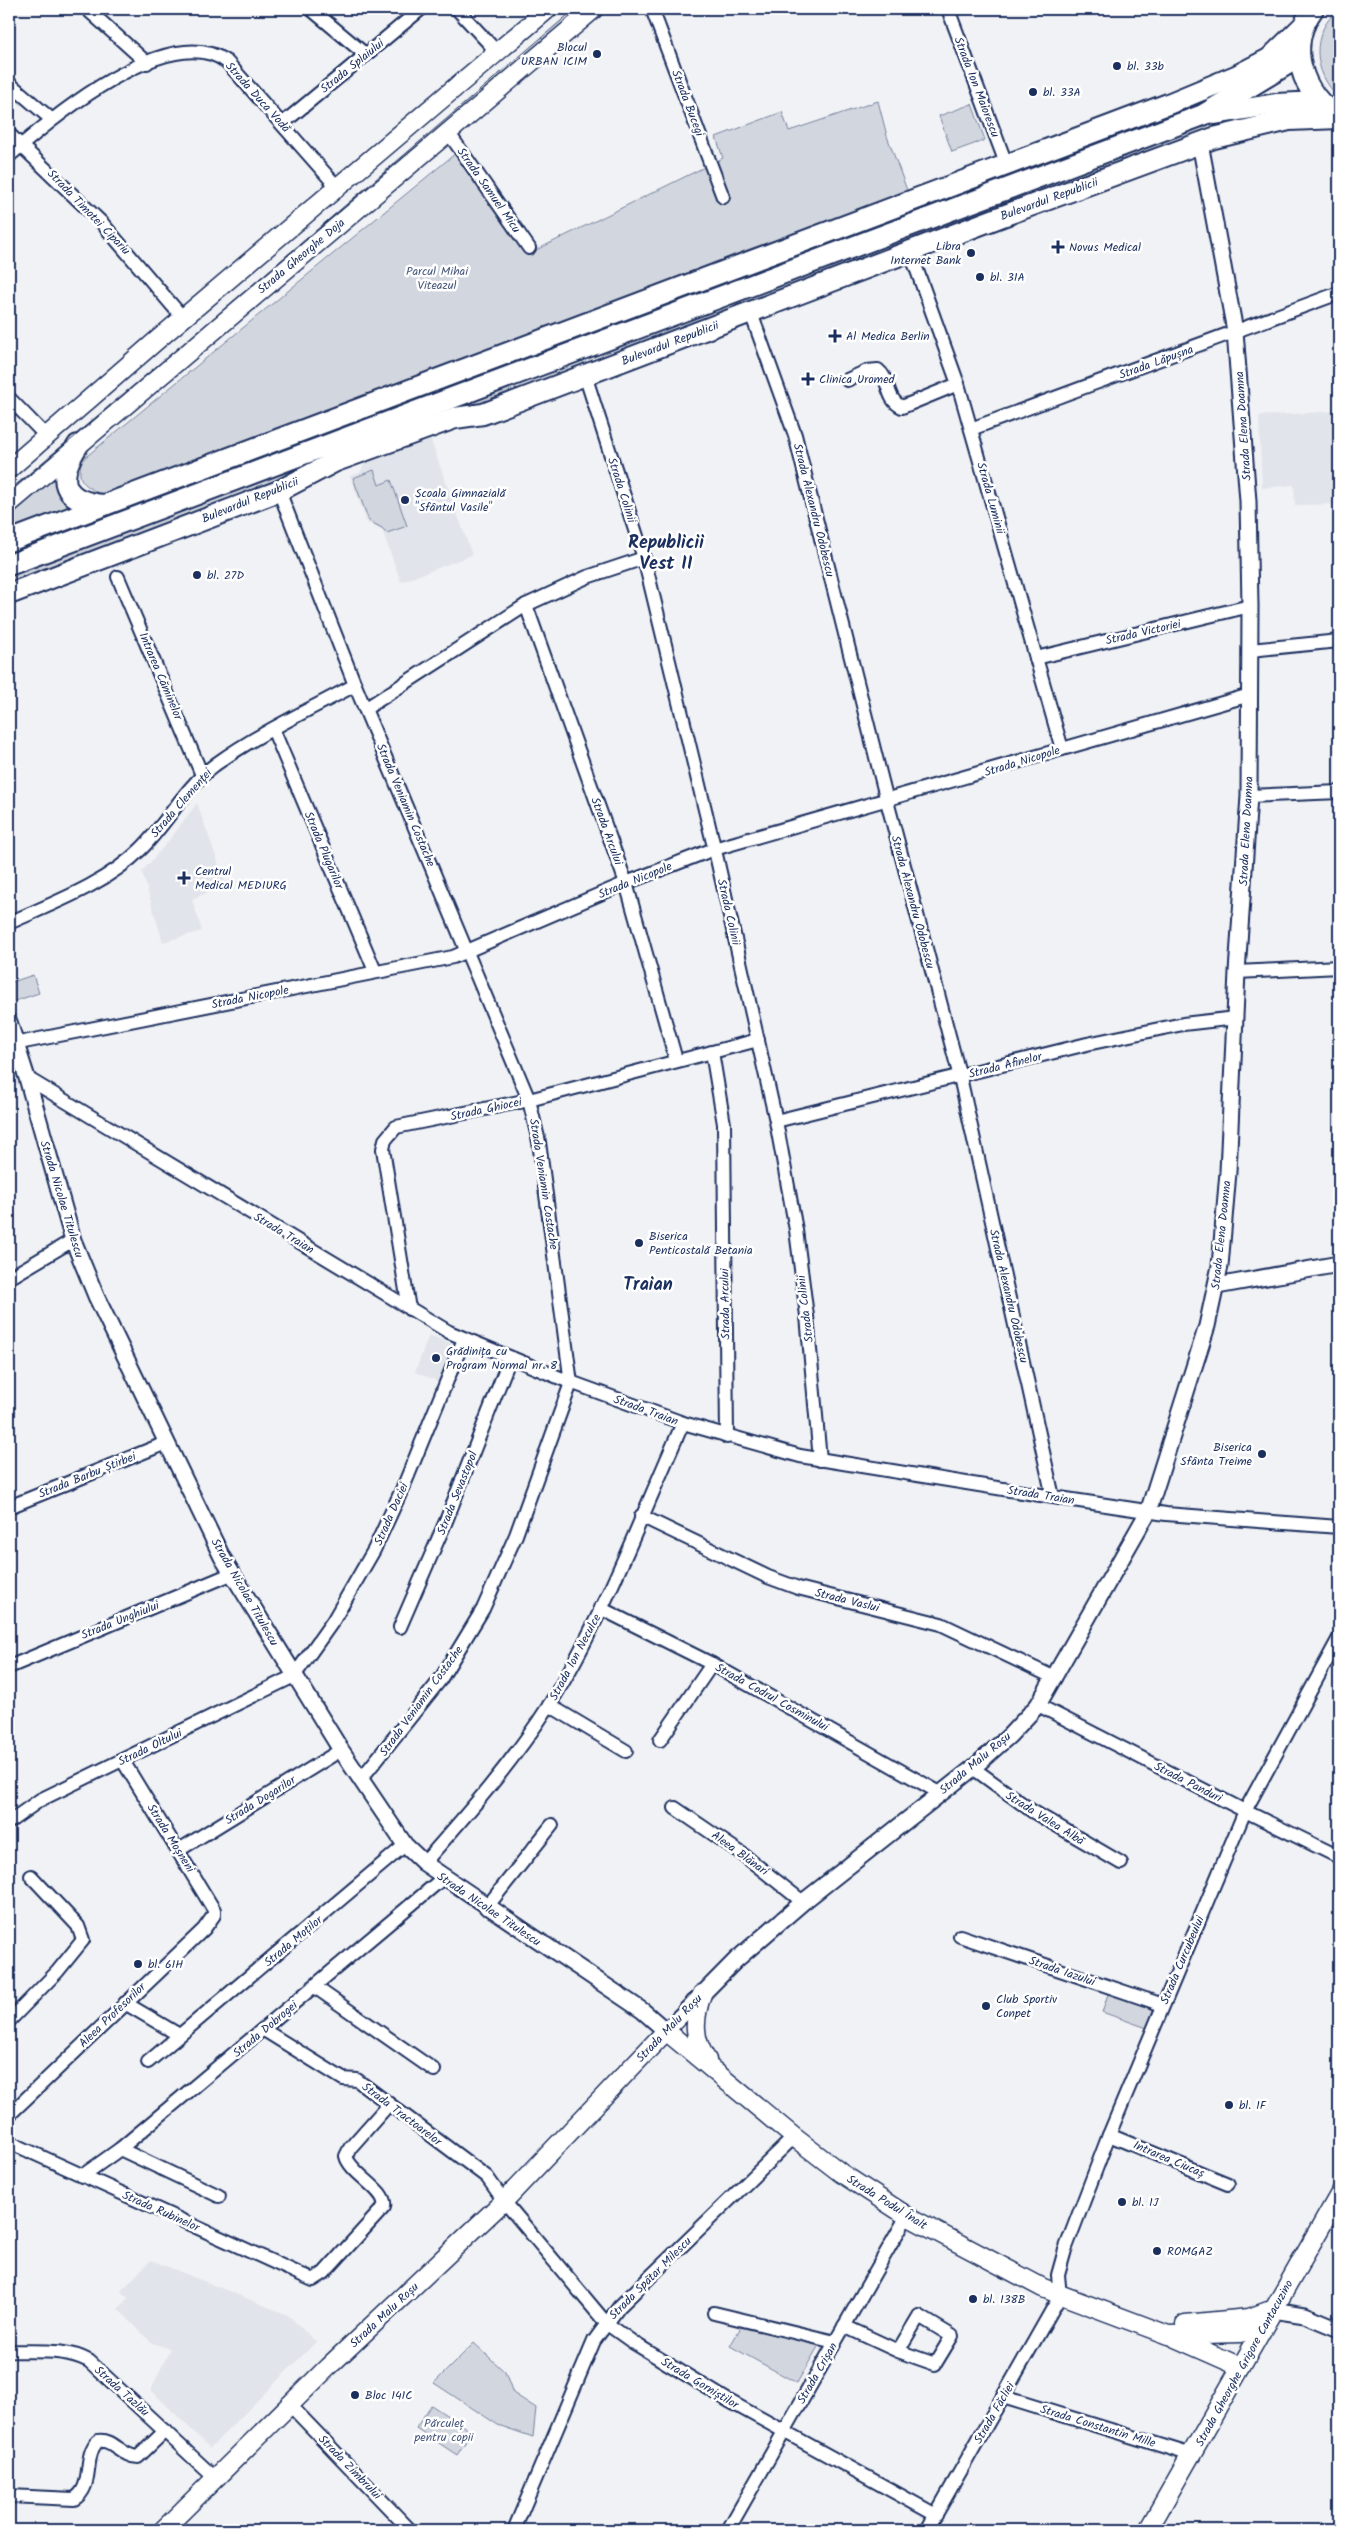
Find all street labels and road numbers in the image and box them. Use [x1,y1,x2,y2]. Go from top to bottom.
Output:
street label: Strada Splaiului [316,34,389,98]
street label: Strada Ion Maiorescu [949,34,1005,140]
street label: Strada Duca Vodă [221,58,296,138]
street label: Strada Bucegi [666,67,709,140]
street label: Strada Samuel Micu [452,143,525,237]
street label: Strada Timotei Cipariu [43,165,135,260]
street label: Bulevardul Republicii [998,173,1102,226]
street label: Strada Gheorghe Doja [253,214,350,299]
street label: Bulevardul Republicii [619,316,723,371]
street label: Strada Lăpușna [1116,340,1196,385]
street label: Strada Elena Doamna [1230,370,1257,481]
street label: Strada Alexandru Odobescu [788,441,839,579]
street label: Strada Colinii [602,455,641,526]
street label: Strada Luminii [971,460,1010,537]
street label: Bulevardul Republicii [199,472,303,529]
street label: Strada Victoriei [1104,614,1184,650]
street label: Intrarea Căminelor [134,629,188,724]
street label: Strada Veniamin Costache [371,740,440,870]
street label: Strada Nicopole [982,741,1063,782]
street label: Strada Clemenței [146,764,218,842]
street label: Strada Elena Doamna [1234,775,1259,886]
street label: Strada Arcului [585,795,628,869]
street label: Strada Plugarilor [299,808,349,893]
street label: Strada Alexandru Odobescu [886,833,939,971]
street label: Strada Nicopole [595,857,676,904]
street label: Strada Colinii [712,877,746,948]
street label: Strada Nicopole [210,981,291,1014]
street label: Strada Afinelor [967,1047,1045,1084]
street label: Strada Ghiocei [449,1092,525,1126]
street label: Strada Veniamin Costache [524,1117,563,1252]
street label: Strada Nicolae Titulescu [35,1138,88,1260]
street label: Strada Elena Doamna [1206,1179,1237,1291]
street label: Strada Traian [250,1208,318,1259]
street label: Strada Alexandru Odobescu [984,1227,1033,1365]
street label: Strada Arcului [715,1267,736,1340]
street label: Strada Colinii [792,1273,819,1344]
street label: Strada Traian [611,1390,681,1431]
street label: Strada Barbu Știrbei [36,1447,140,1504]
street label: Strada Sevastopol [432,1448,483,1538]
street label: Strada Daciei [369,1479,414,1549]
street label: Strada Traian [1006,1481,1076,1510]
street label: Strada Nicolae Titulescu [206,1535,283,1650]
street label: Strada Vaslui [813,1583,882,1618]
street label: Strada Unghiului [78,1596,163,1645]
street label: Strada Ion Neculce [545,1610,607,1704]
street label: Strada Veniamin Costache [375,1642,468,1760]
street label: Strada Codrul Cosminului [712,1658,833,1737]
street label: Strada Oltului [115,1723,187,1771]
street label: Strada Malu Roșu [935,1727,1016,1799]
street label: Strada Panduri [1150,1757,1226,1808]
street label: Strada Dogarilor [221,1770,300,1830]
street label: Strada Valea Albă [1002,1787,1089,1851]
street label: Strada Moșneni [142,1800,200,1877]
street label: Aleea Blănari [707,1826,773,1881]
street label: Strada Nicolae Titulescu [433,1867,545,1951]
street label: Strada Moților [260,1910,328,1972]
street label: Strada Curcubeului [1155,1912,1210,2007]
street label: Strada Iazului [1026,1951,1099,1992]
street label: Aleea Profesorilor [74,1978,151,2052]
street label: Strada Malu Roșu [632,1990,707,2067]
street label: Strada Dobrogei [229,1996,303,2062]
street label: Strada Tractoarelor [358,2078,447,2151]
street label: Intrarea Ciucaș [1130,2136,1208,2183]
street label: Strada Podul Înalt [843,2170,931,2235]
street label: Strada Rubinelor [119,2186,204,2237]
street label: Strada Spătar Milescu [604,2232,696,2324]
street label: Strada Gheorghe Grigore Cantacuzino [1191,2276,1298,2450]
street label: Strada Malu Roșu [345,2278,424,2353]
street label: Strada Crișan [792,2339,843,2408]
street label: Strada Gorniștilor [657,2353,743,2415]
street label: Strada Tazlău [90,2361,154,2422]
street label: Strada Făcliei [969,2378,1020,2448]
street label: Strada Constantin Mille [1038,2400,1159,2453]
street label: Strada Zimbrului [313,2430,387,2505]

